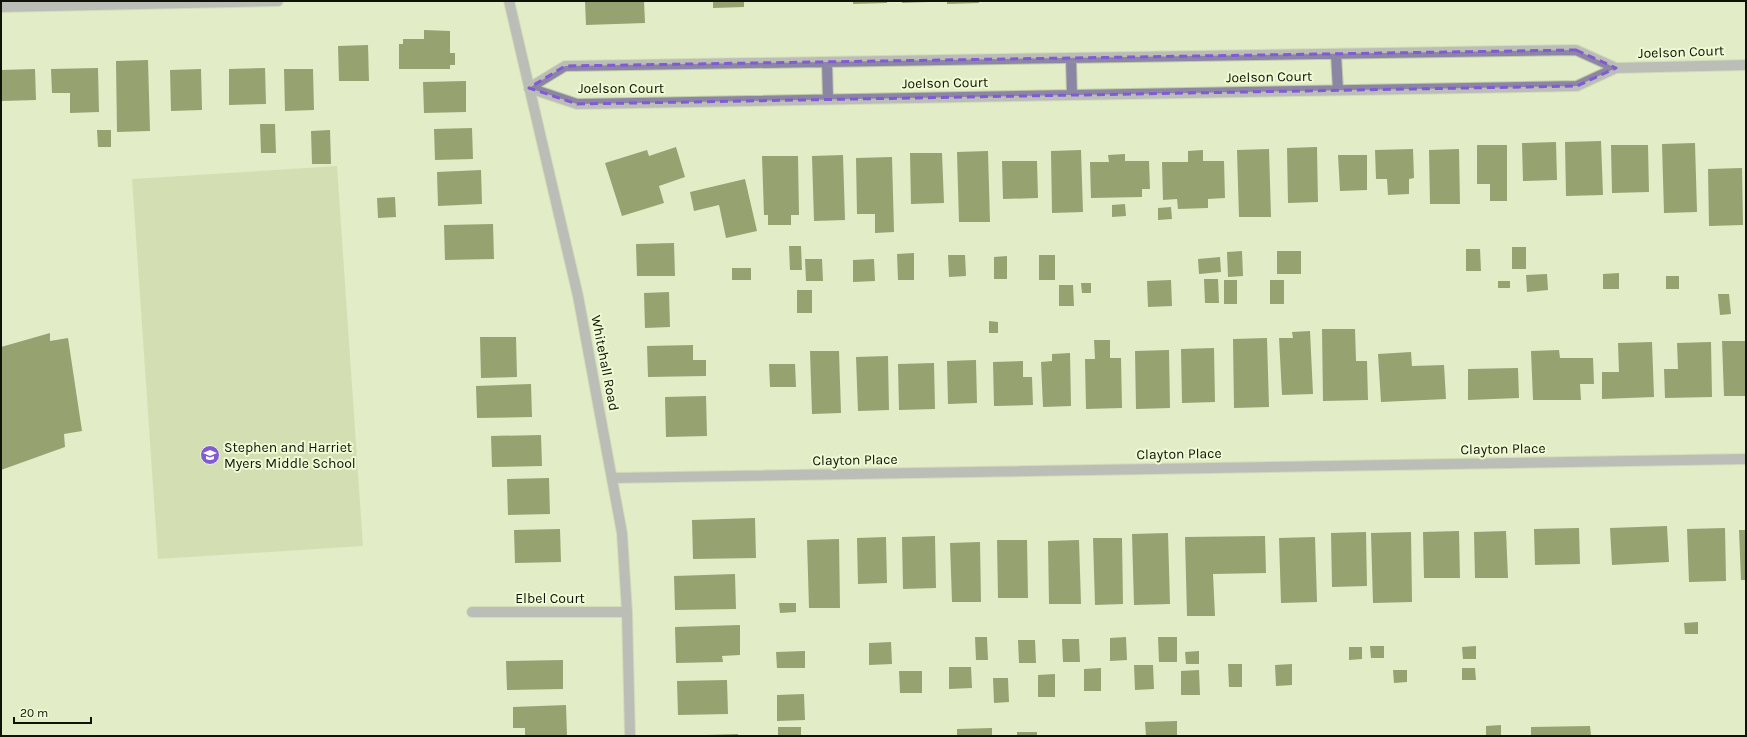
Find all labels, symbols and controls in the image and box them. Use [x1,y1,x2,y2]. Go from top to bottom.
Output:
street label: Joelson Court [1638,42,1724,62]
street label: Joelson Court [1226,68,1312,86]
street label: Joelson Court [902,74,988,92]
street label: Joelson Court [578,80,664,97]
street label: Whitehall Road [587,314,623,412]
place label: Stephen and Harriet Myers Middle School [224,439,356,472]
street label: Clayton Place [1460,440,1546,458]
school or university icon: Stephen and Harriet Myers Middle School [199,444,221,466]
street label: Clayton Place [1136,445,1222,463]
street label: Clayton Place [812,451,898,469]
street label: Elbel Court [515,590,585,607]
scale bar [14,699,91,725]
text: 20 m [20,706,48,720]

